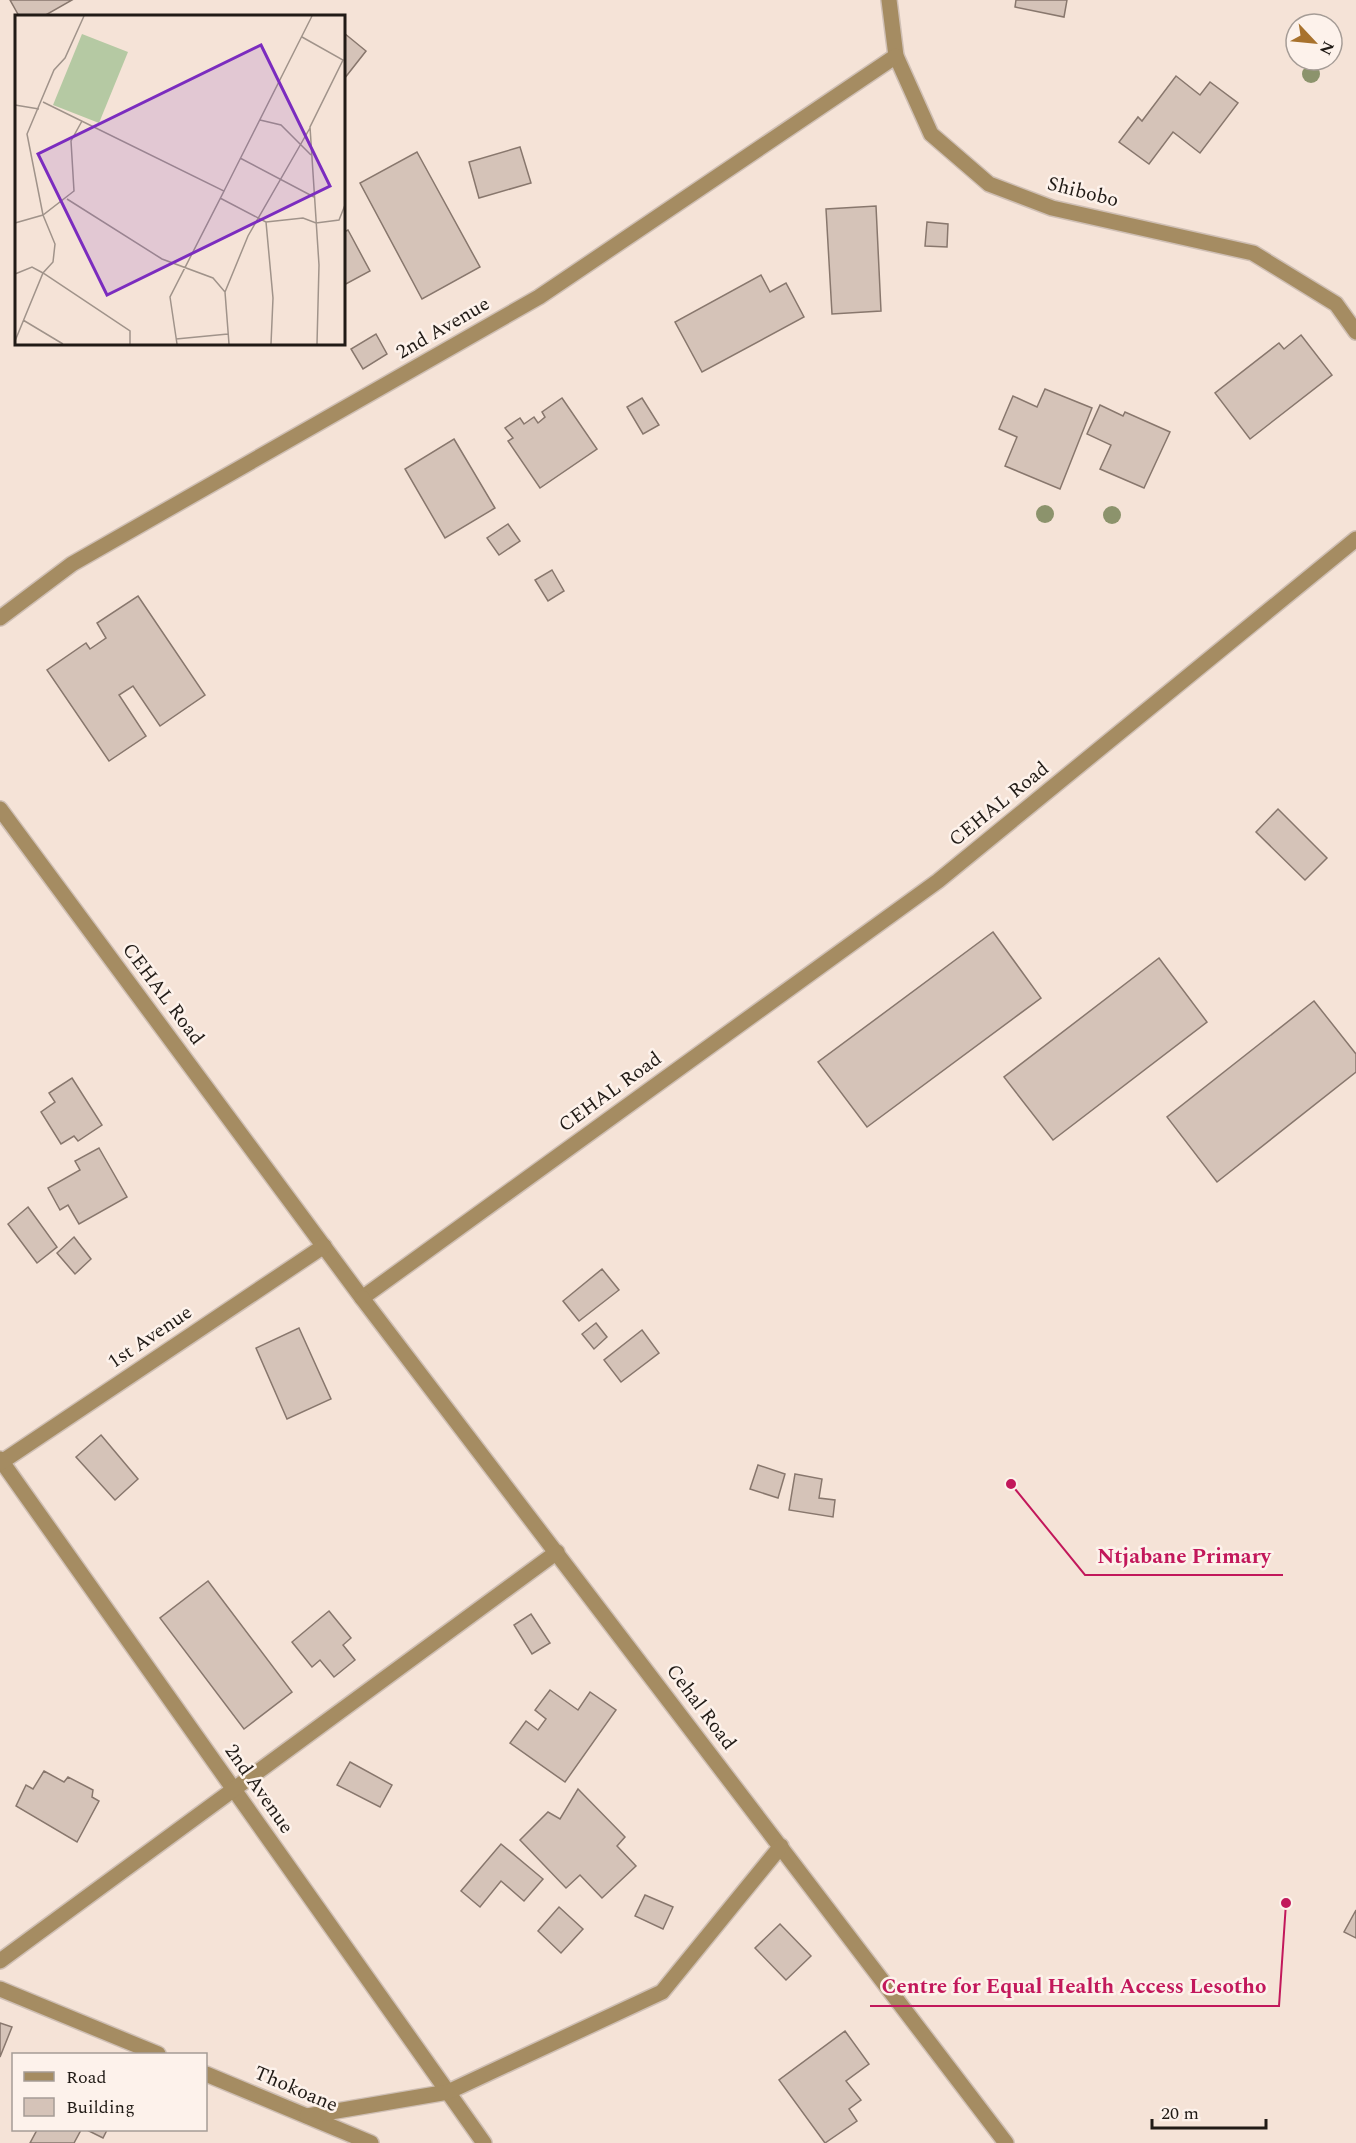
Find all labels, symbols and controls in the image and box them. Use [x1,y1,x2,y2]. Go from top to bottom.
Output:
north arrow [1284,12,1344,72]
inset map [15,15,345,345]
text: N [1313,37,1340,59]
street label: Shibobo [1044,169,1122,215]
street label: 2nd Avenue [391,289,495,367]
street label: CEHAL Road [942,754,1056,854]
street label: CEHAL Road [114,936,212,1052]
street label: CEHAL Road [552,1044,668,1140]
street label: 1st Avenue [102,1298,198,1376]
callout: Ntjabane Primary [1085,1536,1283,1575]
text: Ntjabane Primary [1097,1541,1272,1573]
street label: Cehal Road [659,1657,743,1757]
street label: 2nd Avenue [217,1738,301,1840]
callout: Centre for Equal Health Access Lesotho [870,1967,1279,2006]
text: Centre for Equal Health Access Lesotho [881,1971,1267,2003]
legend [12,2053,207,2131]
street label: Thokoane [249,2058,343,2120]
text: Road [66,2064,107,2091]
scale bar [1152,2092,1266,2130]
text: Building [66,2094,135,2121]
text: 20 m [1161,2100,1199,2127]

